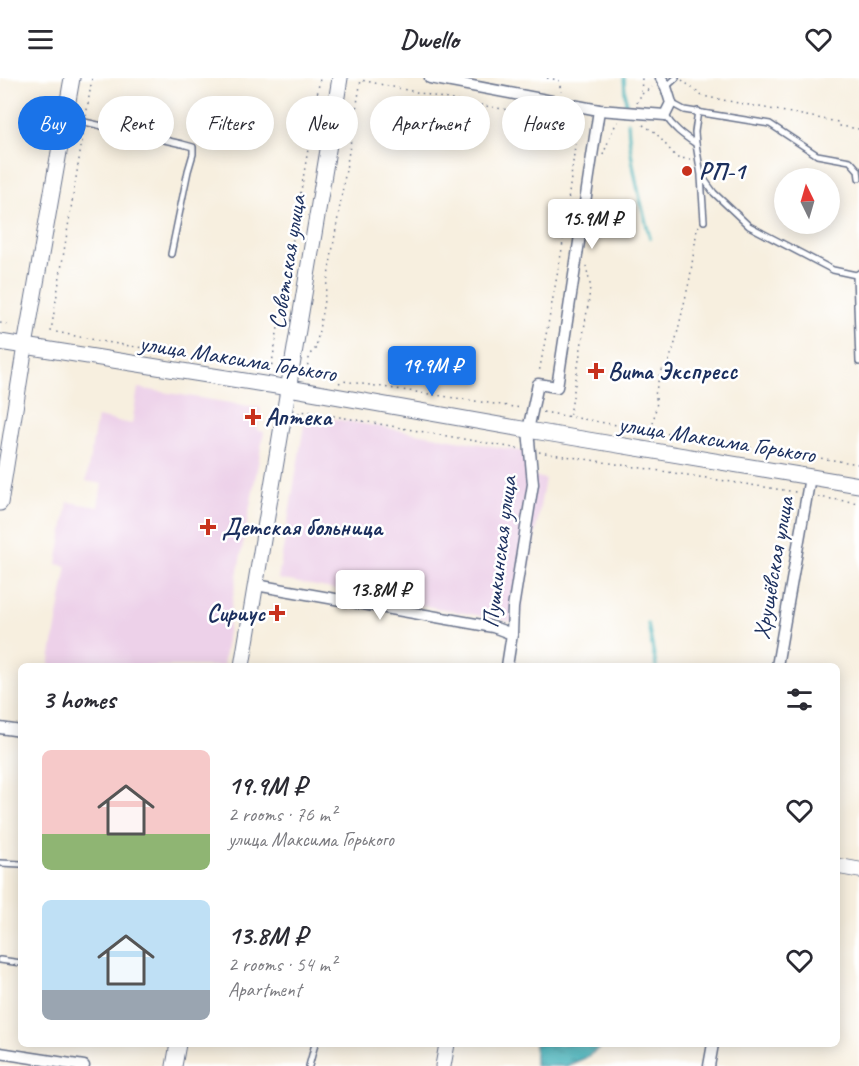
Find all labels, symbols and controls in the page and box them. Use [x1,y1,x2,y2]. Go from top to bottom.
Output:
text: Dwello [400,22,459,56]
icon: menu [24,23,57,56]
icon: heart [802,23,835,56]
chip: Buy [18,96,86,150]
chip: Rent [98,96,174,150]
chip: Filters [186,96,274,150]
chip: New [286,96,358,150]
chip: Apartment [370,96,490,150]
chip: House [502,96,585,150]
place label: РП-1 [699,156,748,186]
marker: РП-1 [680,164,694,178]
north arrow [774,168,840,234]
map controls [774,168,840,234]
street label: Советская улица [262,191,313,331]
pin: 15.9M ₽ [537,199,647,250]
text: 15.9M ₽ [562,206,622,231]
street label: улица Максима Горького [135,327,340,389]
pin: 19.9M ₽ [377,346,487,397]
text: 19.9M ₽ [402,353,462,378]
place label: Вита Экспресс [608,356,738,386]
marker: Вита Экспресс [589,364,603,378]
place label: Аптека [265,402,333,432]
street label: улица Максима Горького [614,408,819,470]
marker: Аптека [246,410,260,424]
street label: Пушкинская улица [475,473,523,630]
street label: Хрущёвская улица [746,493,801,641]
place label: Детская больница [222,512,385,542]
marker: Детская больница [199,518,217,536]
pin: 13.8M ₽ [325,570,435,621]
text: 13.8M ₽ [350,577,410,602]
place label: Сириус [207,598,267,628]
marker: Сириус [270,606,284,620]
text: 3 homes [42,683,115,716]
icon: filters [783,683,816,716]
text: 19.9M ₽ [228,769,306,802]
icon: home [90,774,162,846]
icon: heart [783,794,816,827]
text: 2 rooms · 76 m² [228,802,336,827]
text: улица Максима Горького [228,827,394,852]
text: 13.8M ₽ [228,919,307,952]
icon: home [90,924,162,996]
icon: heart [783,944,816,977]
text: 2 rooms · 54 m² [228,952,336,977]
text: Apartment [228,977,301,1002]

